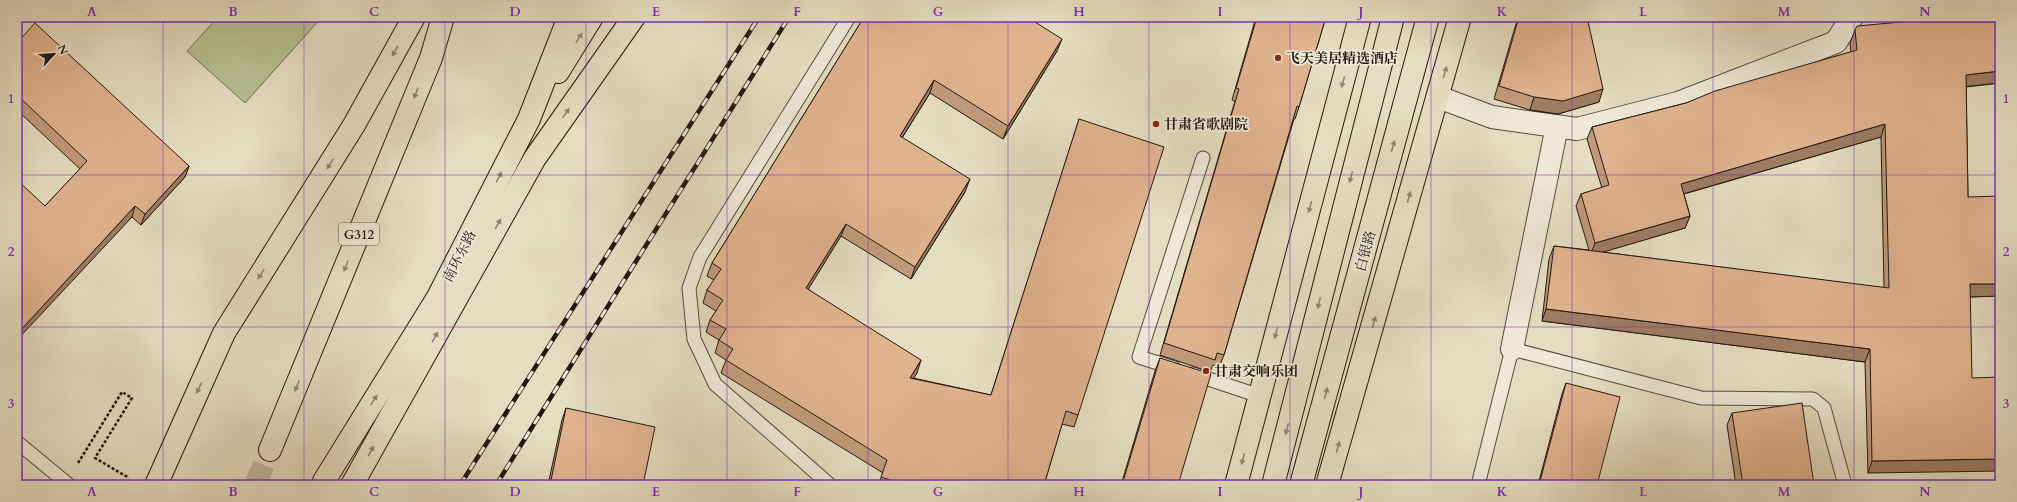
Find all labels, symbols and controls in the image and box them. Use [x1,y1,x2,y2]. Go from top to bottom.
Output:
text: A [87,3,97,21]
text: B [228,3,238,21]
text: C [369,3,379,21]
text: D [509,3,521,21]
text: E [652,3,660,21]
text: F [793,3,801,21]
text: G [933,3,944,21]
text: H [1073,3,1085,21]
text: I [1217,3,1223,21]
text: J [1357,3,1364,21]
text: K [1497,3,1508,21]
text: L [1639,3,1648,21]
text: M [1778,3,1791,21]
text: N [1919,3,1931,21]
one-way arrow [575,33,583,43]
north arrow [34,34,74,74]
text: N [54,42,72,58]
one-way arrow [391,45,398,57]
place label: 飞天美居精选酒店 [1286,49,1398,68]
marker: 飞天美居精选酒店 [1273,53,1283,63]
one-way arrow [1442,66,1448,78]
one-way arrow [1340,76,1346,88]
one-way arrow [413,88,419,100]
text: 1 [8,90,14,108]
text: 1 [2003,90,2009,108]
one-way arrow [562,108,570,119]
place label: 甘肃省歌剧院 [1164,115,1248,134]
marker: 甘肃省歌剧院 [1151,119,1161,129]
one-way arrow [1390,140,1396,152]
one-way arrow [326,159,334,169]
one-way arrow [496,171,503,183]
one-way arrow [1348,171,1354,183]
one-way arrow [1406,191,1412,203]
one-way arrow [1306,201,1312,214]
one-way arrow [495,218,502,230]
road number: G312 [339,223,379,245]
street label: 南环东路 [438,227,481,285]
street label: 白银路 [1351,228,1380,274]
text: 2 [8,243,15,261]
text: 2 [2003,243,2010,261]
one-way arrow [342,260,348,272]
one-way arrow [257,269,265,279]
one-way arrow [1316,297,1322,309]
one-way arrow [1371,316,1377,328]
one-way arrow [1273,327,1279,339]
one-way arrow [431,332,438,343]
place label: 甘肃交响乐团 [1214,362,1298,381]
marker: 甘肃交响乐团 [1201,366,1211,376]
one-way arrow [293,380,299,392]
one-way arrow [196,382,202,393]
one-way arrow [1323,387,1329,399]
text: 3 [8,395,15,413]
one-way arrow [370,395,378,405]
text: 3 [2003,395,2010,413]
one-way arrow [1284,423,1290,435]
one-way arrow [1335,441,1341,453]
one-way arrow [368,445,375,457]
one-way arrow [1240,453,1246,465]
text: A [87,483,97,501]
text: B [228,483,238,501]
text: C [369,483,379,501]
text: D [509,483,521,501]
text: E [652,483,660,501]
text: F [793,483,801,501]
text: G [933,483,944,501]
text: H [1073,483,1085,501]
text: I [1217,483,1223,501]
text: J [1357,483,1364,501]
text: K [1497,483,1508,501]
text: L [1639,483,1648,501]
text: M [1778,483,1791,501]
text: N [1919,483,1931,501]

